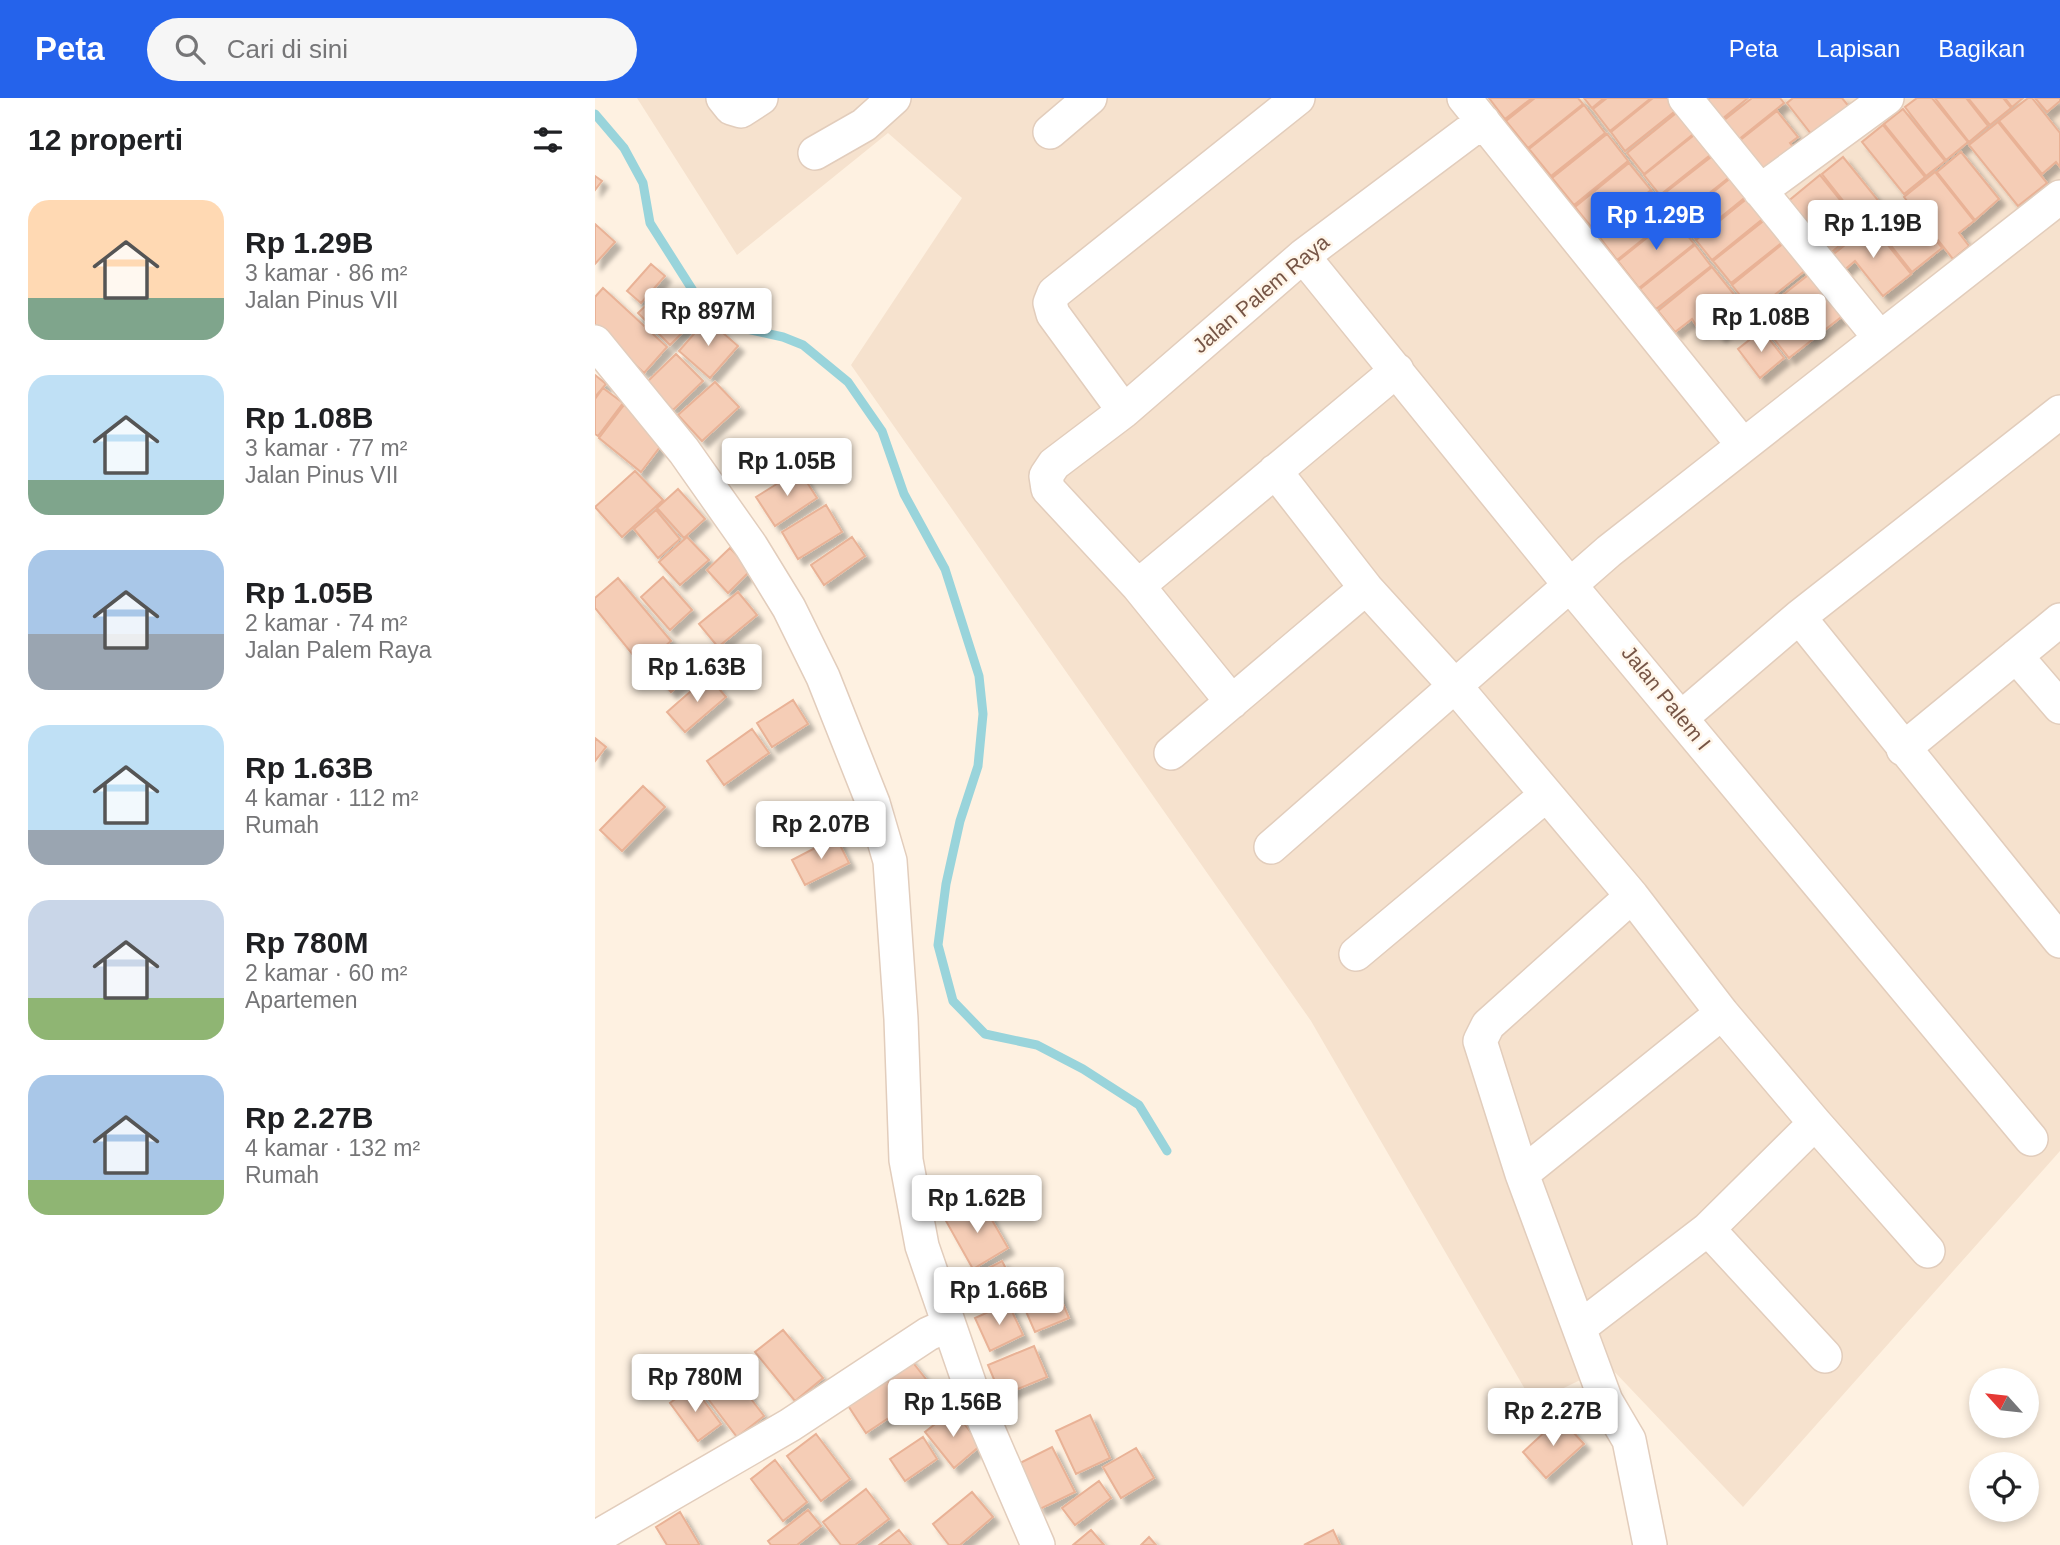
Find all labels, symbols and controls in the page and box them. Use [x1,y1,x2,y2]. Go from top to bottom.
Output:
search box [147,18,637,81]
text: Peta [35,30,105,67]
icon: search [171,30,209,68]
text: Cari di sini [227,34,348,64]
text: Peta [1729,35,1778,62]
text: Lapisan [1816,35,1900,62]
text: Bagikan [1938,35,2025,62]
icon: filters [529,121,567,159]
text: 12 properti [28,123,183,156]
pin: Rp 1.29B [1584,192,1728,252]
pin: Rp 1.19B [1801,200,1945,260]
text: Rp 1.29B [1607,202,1705,228]
text: Rp 1.19B [1824,210,1922,236]
text: Rp 1.29B [245,226,373,259]
icon: home [84,228,168,312]
street label: Jalan Palem Raya [1188,230,1334,357]
text: 3 kamar · 86 m² [245,260,407,286]
text: Jalan Pinus VII [245,287,398,313]
pin: Rp 897M [643,288,773,348]
pin: Rp 1.08B [1689,294,1833,354]
text: Rp 897M [661,298,755,324]
text: Rp 1.08B [1712,304,1810,330]
text: Rp 1.08B [245,401,373,434]
icon: home [84,403,168,487]
text: 3 kamar · 77 m² [245,435,407,461]
pin: Rp 1.05B [715,438,859,498]
text: Rp 1.05B [738,448,836,474]
text: Jalan Pinus VII [245,462,398,488]
text: Rp 1.05B [245,576,373,609]
icon: home [84,578,168,662]
text: 2 kamar · 74 m² [245,610,407,636]
text: Jalan Palem Raya [245,637,432,663]
street label: Jalan Palem I [1617,641,1715,754]
pin: Rp 1.63B [625,644,769,704]
text: Rp 1.63B [648,654,746,680]
text: Rp 1.63B [245,751,373,784]
icon: home [84,753,168,837]
text: 4 kamar · 112 m² [245,785,418,811]
pin: Rp 2.07B [749,802,893,861]
text: Rp 2.07B [772,811,870,837]
text: Rumah [245,812,319,838]
text: Rp 780M [245,926,368,959]
icon: home [84,928,168,1012]
text: 2 kamar · 60 m² [245,960,407,986]
text: Apartemen [245,987,358,1013]
text: Rp 2.27B [245,1101,373,1134]
icon: home [84,1103,168,1187]
text: 4 kamar · 132 m² [245,1135,420,1161]
text: Rumah [245,1162,319,1188]
pin: Rp 1.62B [905,1176,1049,1235]
text: Rp 1.62B [928,1185,1026,1211]
pin: Rp 1.66B [927,1268,1071,1327]
text: Rp 1.66B [950,1277,1048,1303]
pin: Rp 780M [630,1354,760,1414]
text: Rp 780M [648,1364,742,1390]
north arrow [1969,1368,2039,1438]
map controls [1969,1368,2039,1522]
pin: Rp 1.56B [881,1380,1025,1439]
pin: Rp 2.27B [1481,1388,1625,1448]
text: Rp 1.56B [904,1389,1002,1415]
text: Rp 2.27B [1504,1398,1602,1424]
button: locate [1969,1452,2039,1522]

